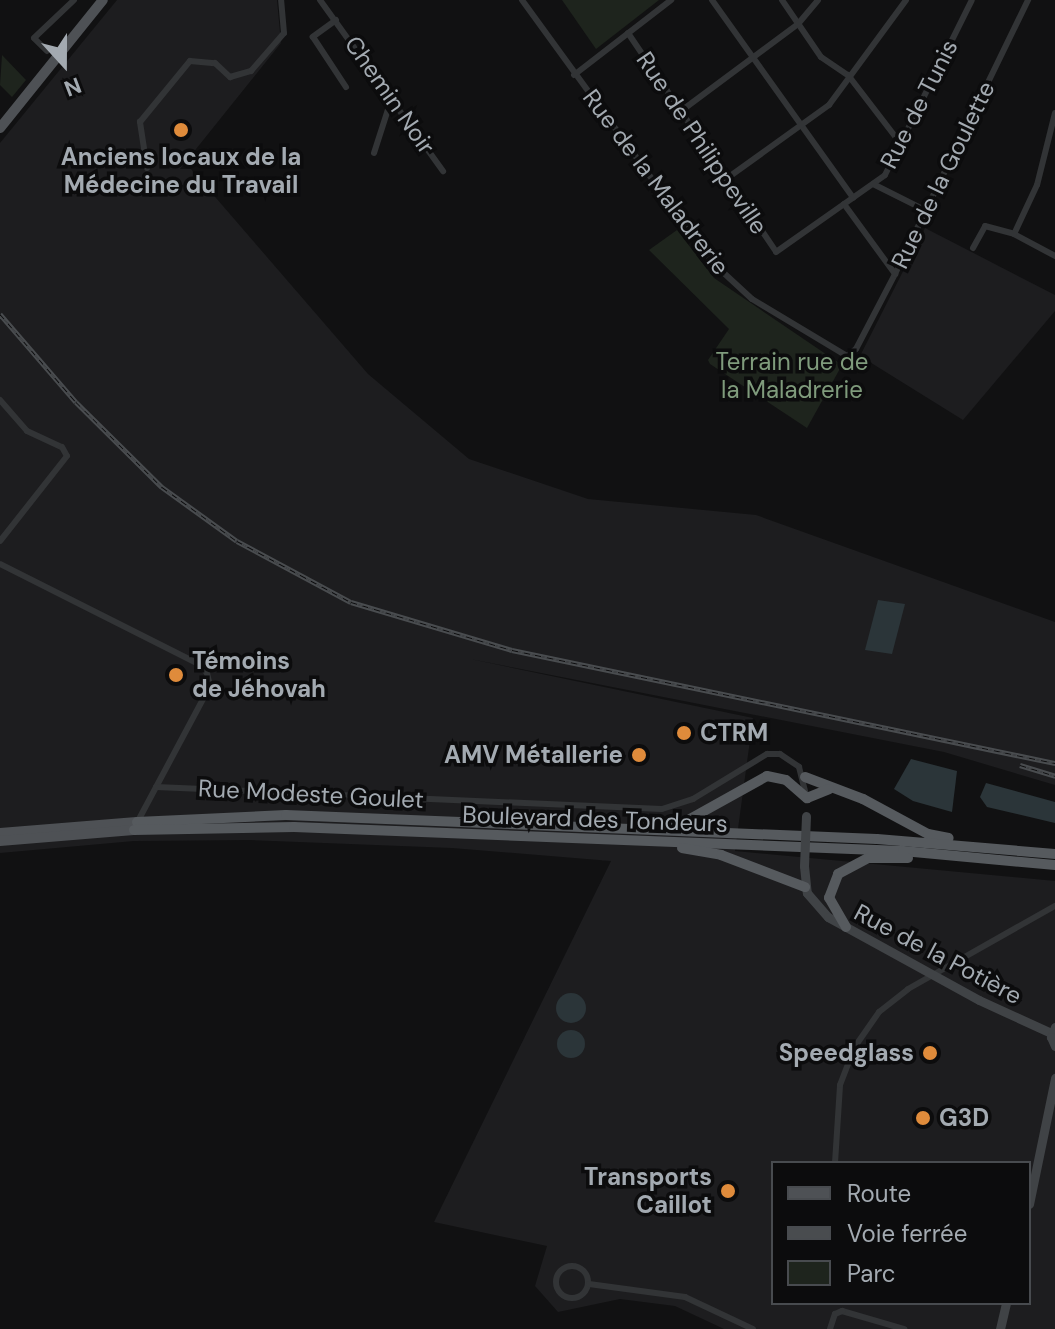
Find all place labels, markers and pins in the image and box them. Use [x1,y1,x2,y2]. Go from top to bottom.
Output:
marker: Anciens locaux de la Médecine du Travail [172,121,190,139]
place label: Anciens locaux de la Médecine du Travail [61,143,301,199]
place label: Témoins de Jéhovah [192,647,326,703]
marker: Témoins de Jéhovah [167,666,185,684]
place label: CTRM [700,719,768,747]
marker: CTRM [675,724,693,742]
place label: AMV Métallerie [444,741,623,769]
marker: AMV Métallerie [630,746,648,764]
place label: Speedglass [779,1039,914,1067]
marker: Speedglass [921,1044,939,1062]
place label: G3D [939,1104,989,1132]
marker: G3D [914,1109,932,1127]
place label: Transports Caillot [584,1163,712,1219]
marker: Transports Caillot [719,1182,737,1200]

